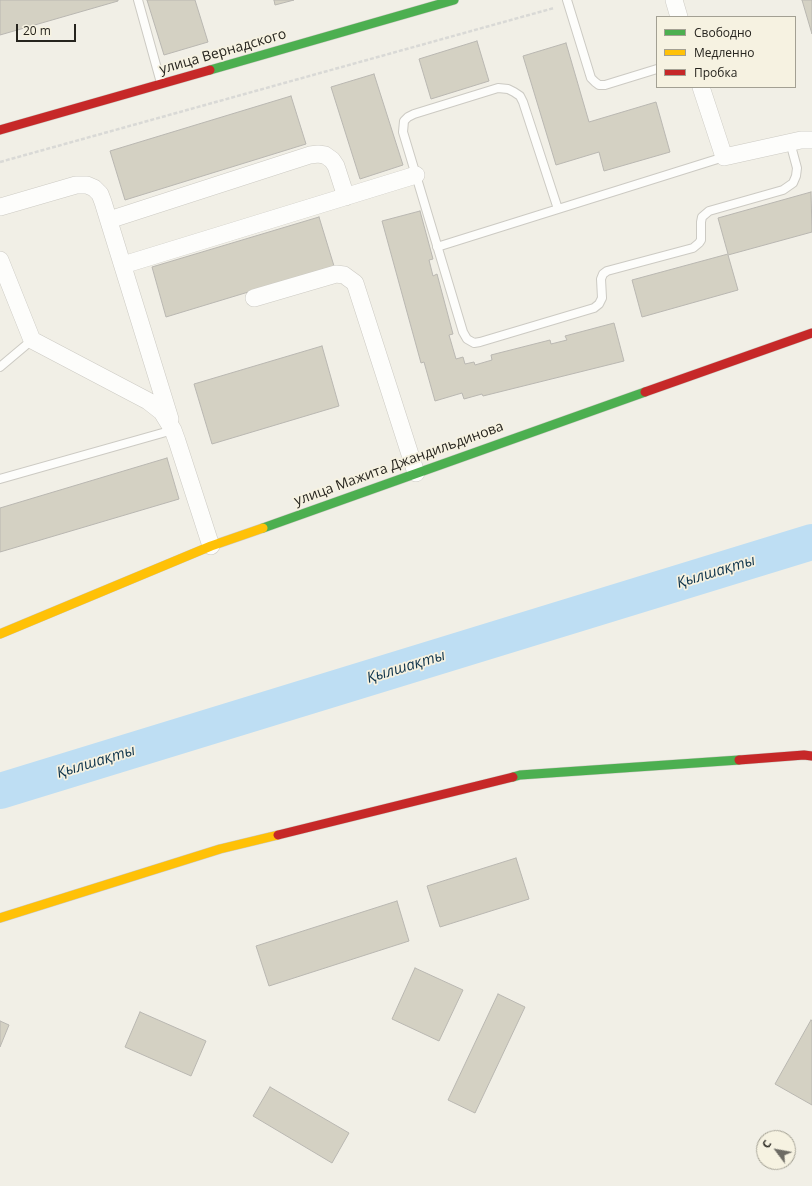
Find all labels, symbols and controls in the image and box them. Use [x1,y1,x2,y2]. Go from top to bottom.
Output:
scale bar [18,16,78,42]
legend [656,16,796,88]
text: 20 m [23,22,51,39]
text: Свободно [694,24,752,41]
street label: улица Вернадского [158,26,288,78]
text: Медленно [694,44,754,61]
text: Пробка [694,64,737,81]
street label: улица Мажита Джандильдинова [292,418,506,510]
water label: Қылшақты [675,552,757,592]
water label: Қылшақты [365,647,447,687]
water label: Қылшақты [55,742,137,782]
north arrow [756,1130,796,1170]
text: С [758,1137,774,1151]

